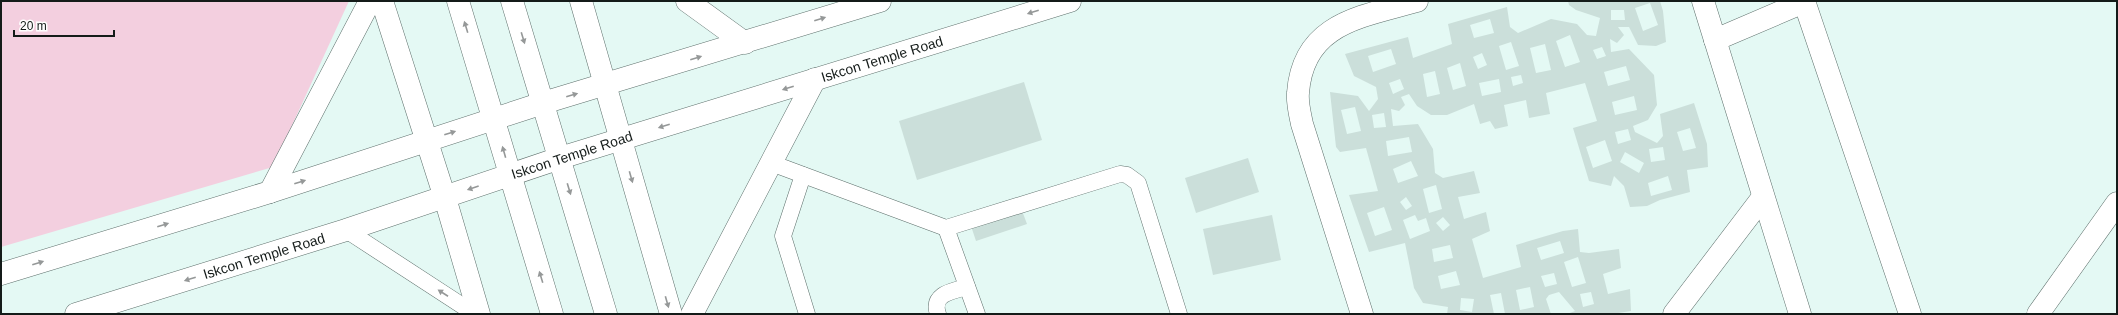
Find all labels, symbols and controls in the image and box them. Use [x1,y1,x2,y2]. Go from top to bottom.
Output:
one-way arrow [1027,10,1039,16]
scale bar [14,12,114,38]
one-way arrow [815,16,827,22]
text: 20 m [20,19,47,33]
one-way arrow [463,21,469,33]
one-way arrow [520,33,526,45]
street label: Iskcon Temple Road [819,33,945,85]
one-way arrow [690,55,702,61]
one-way arrow [782,85,794,91]
one-way arrow [566,92,578,98]
one-way arrow [658,123,670,129]
street label: Iskcon Temple Road [509,128,635,182]
one-way arrow [445,130,457,136]
one-way arrow [501,146,507,158]
one-way arrow [628,171,634,183]
one-way arrow [294,179,306,185]
one-way arrow [566,184,572,196]
one-way arrow [467,185,479,191]
one-way arrow [157,222,169,228]
street label: Iskcon Temple Road [201,230,327,282]
one-way arrow [33,260,45,266]
one-way arrow [538,270,544,282]
one-way arrow [183,276,195,282]
one-way arrow [437,289,448,297]
one-way arrow [664,296,670,308]

